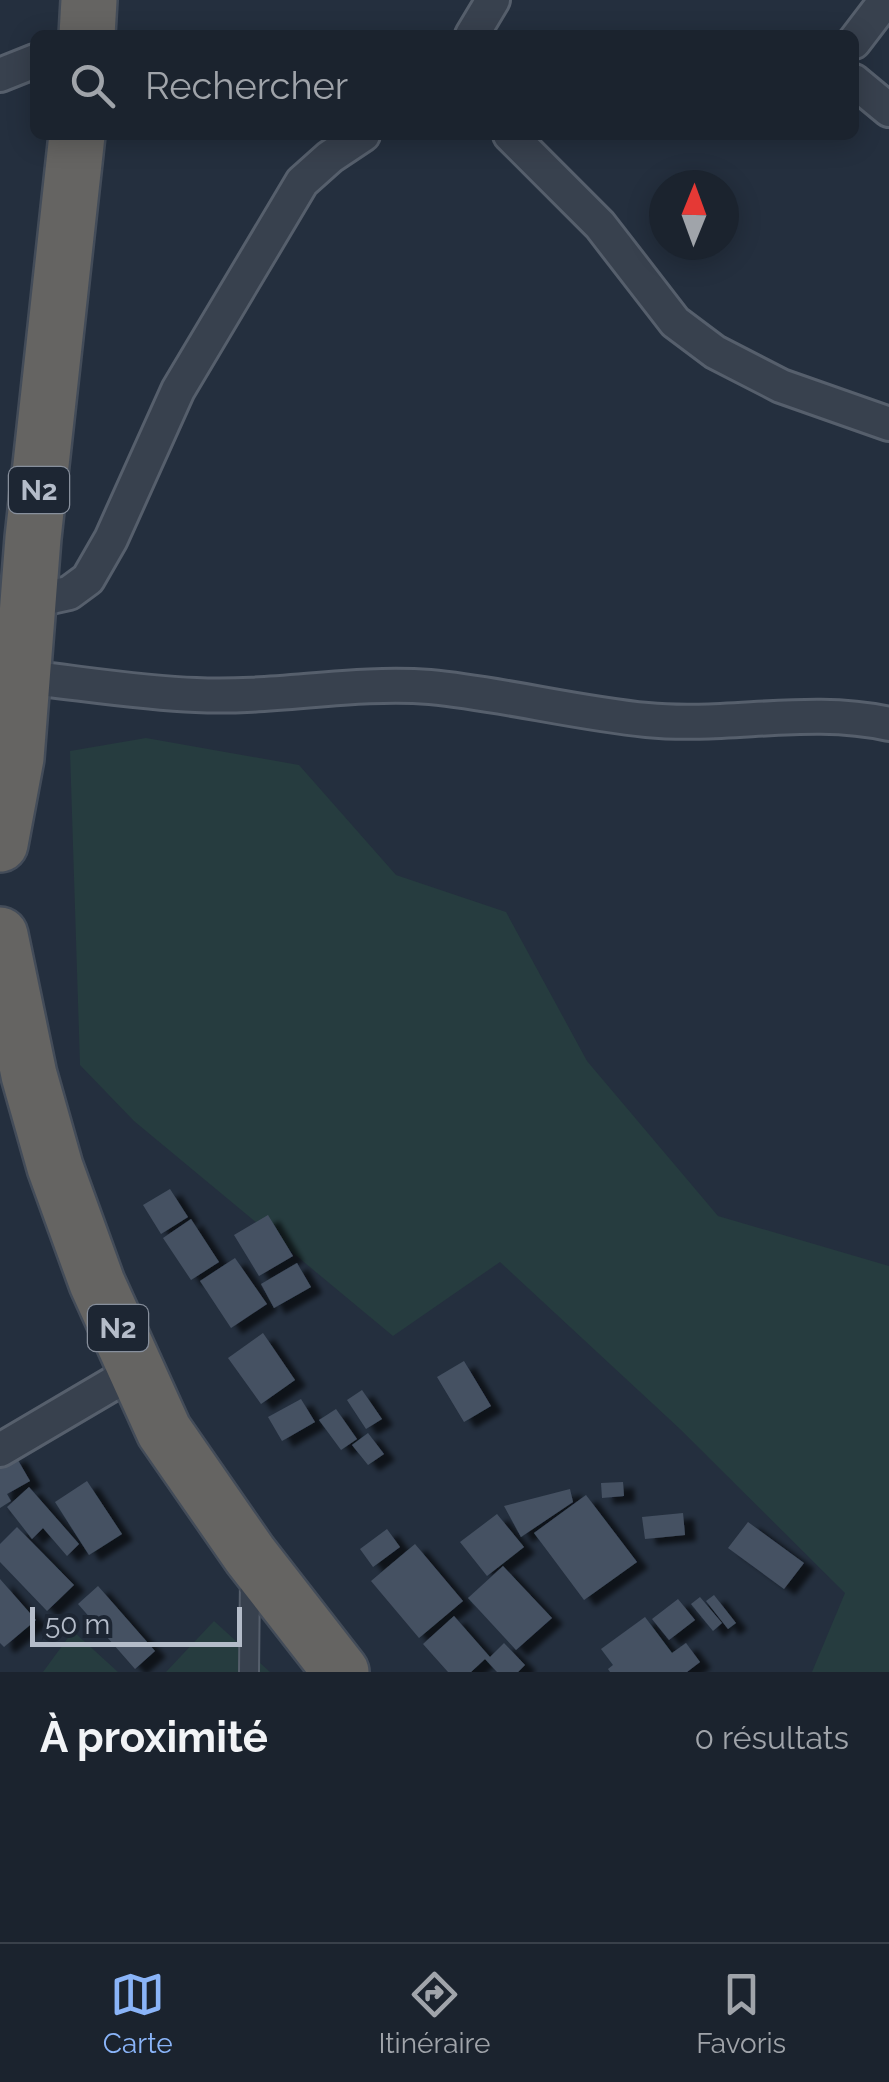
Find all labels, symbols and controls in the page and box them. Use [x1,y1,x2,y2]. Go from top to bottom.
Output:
search box [30,30,859,140]
icon: search [65,58,120,113]
text: Rechercher [145,63,348,108]
north arrow [649,170,739,260]
road number: N2 [9,467,69,513]
road number: N2 [88,1305,148,1351]
scale bar [30,1602,242,1646]
text: 50 m [45,1608,110,1641]
text: À proximité [40,1713,268,1762]
text: 0 résultats [694,1719,849,1756]
tab: Carte [103,1967,173,2060]
tab: Itinéraire [378,1967,490,2060]
tab: Favoris [696,1967,786,2060]

